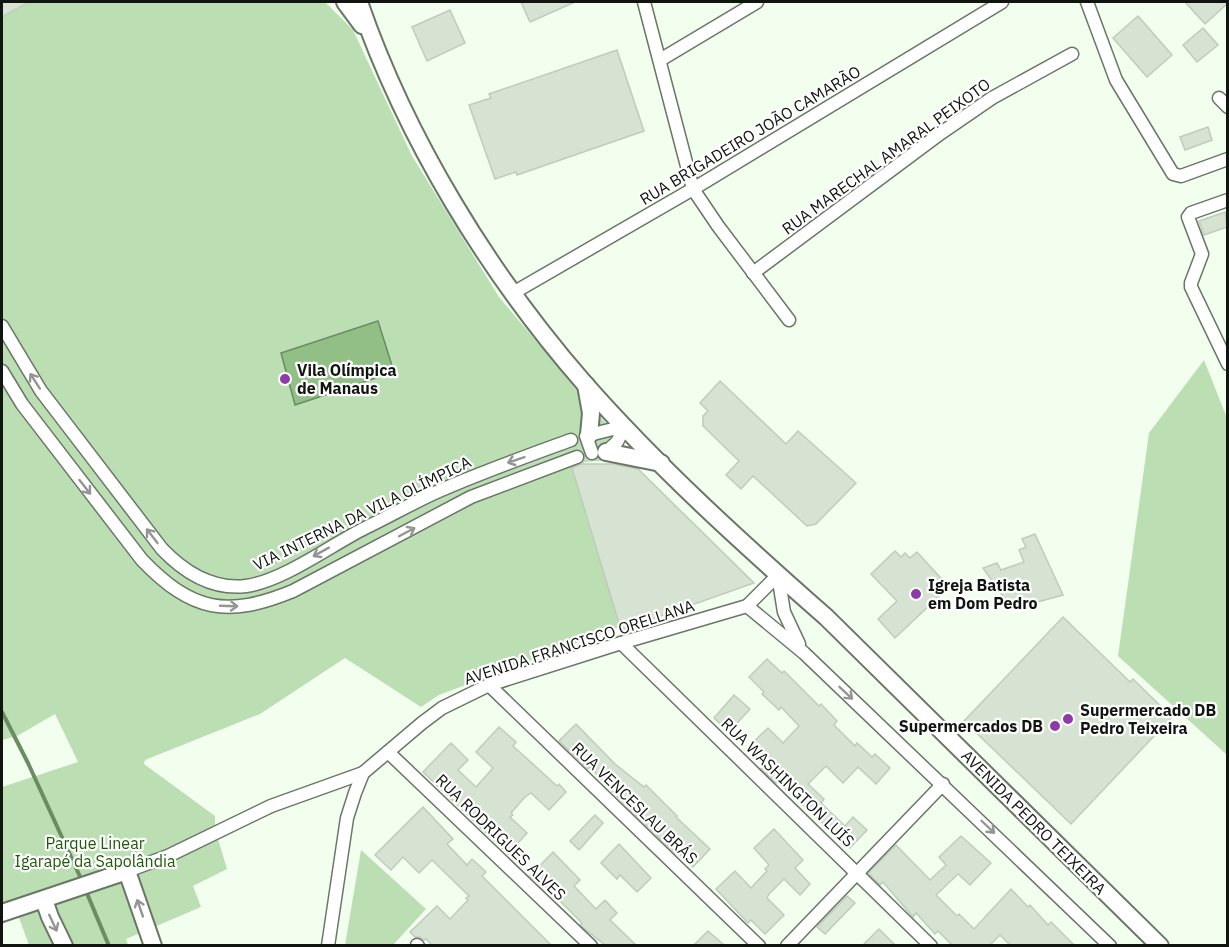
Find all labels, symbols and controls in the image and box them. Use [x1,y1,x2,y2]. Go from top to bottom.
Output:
street label: RUA BRIGADEIRO JOÃO CAMARÃO [636,61,864,209]
street label: RUA MARECHAL AMARAL PEIXOTO [778,74,994,238]
place label: Vila Olímpica de Manaus [297,360,397,398]
one-way arrow [28,372,41,389]
marker: Vila Olímpica de Manaus [278,372,292,386]
street label: VIA INTERNA DA VILA OLÍMPICA [249,450,474,575]
one-way arrow [507,455,526,466]
one-way arrow [79,478,92,494]
one-way arrow [398,526,416,537]
one-way arrow [145,529,158,545]
one-way arrow [313,546,330,558]
place label: Igreja Batista em Dom Pedro [928,575,1038,613]
marker: Igreja Batista em Dom Pedro [909,587,923,601]
street label: AVENIDA FRANCISCO ORELLANA [461,595,697,689]
one-way arrow [219,600,239,612]
one-way arrow [839,686,854,700]
place label: Supermercado DB Pedro Teixeira [1080,700,1216,738]
street label: RUA WASHINGTON LUÍS [717,712,859,851]
marker: Supermercado DB Pedro Teixeira [1061,712,1075,726]
place label: Supermercados DB [899,716,1043,736]
marker: Supermercados DB [1048,719,1062,733]
street label: RUA VENCESLAU BRÁS [568,737,703,868]
street label: AVENIDA PEDRO TEIXEIRA [957,745,1111,899]
street label: RUA RODRIGUES ALVES [432,770,570,904]
one-way arrow [980,820,995,834]
park label: Parque Linear Igarapé da Sapolândia [14,833,176,871]
one-way arrow [134,899,145,918]
one-way arrow [47,914,59,932]

